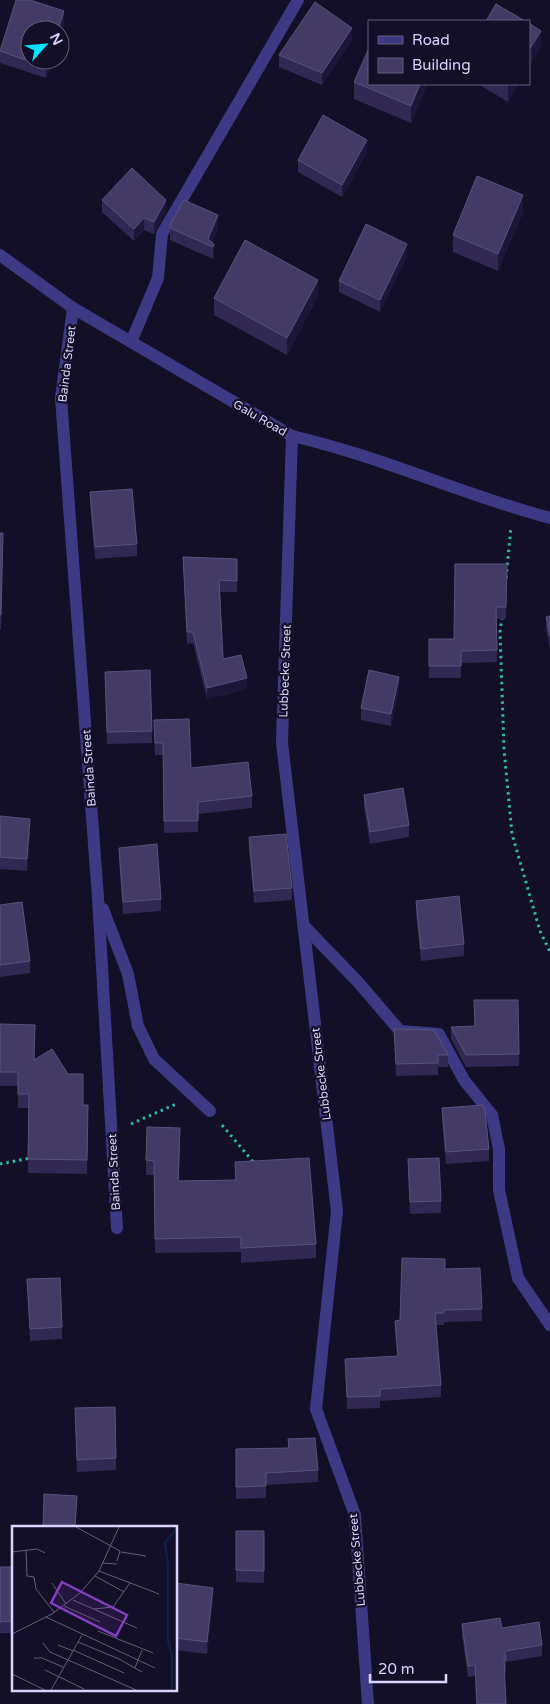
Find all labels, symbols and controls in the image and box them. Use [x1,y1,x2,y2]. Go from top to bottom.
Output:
north arrow [20,20,70,70]
legend [368,20,530,85]
text: N [46,30,66,48]
text: Road [412,31,450,49]
text: Building [412,56,471,74]
street label: Bainda Street [55,324,79,403]
street label: Galu Road [231,397,289,439]
street label: Lubbecke Street [276,624,294,718]
street label: Bainda Street [79,729,99,807]
street label: Lubbecke Street [308,1026,334,1121]
street label: Bainda Street [105,1133,123,1211]
street label: Lubbecke Street [346,1513,368,1607]
inset map [12,1526,178,1692]
scale bar [370,1652,446,1684]
text: 20 m [378,1660,415,1678]

